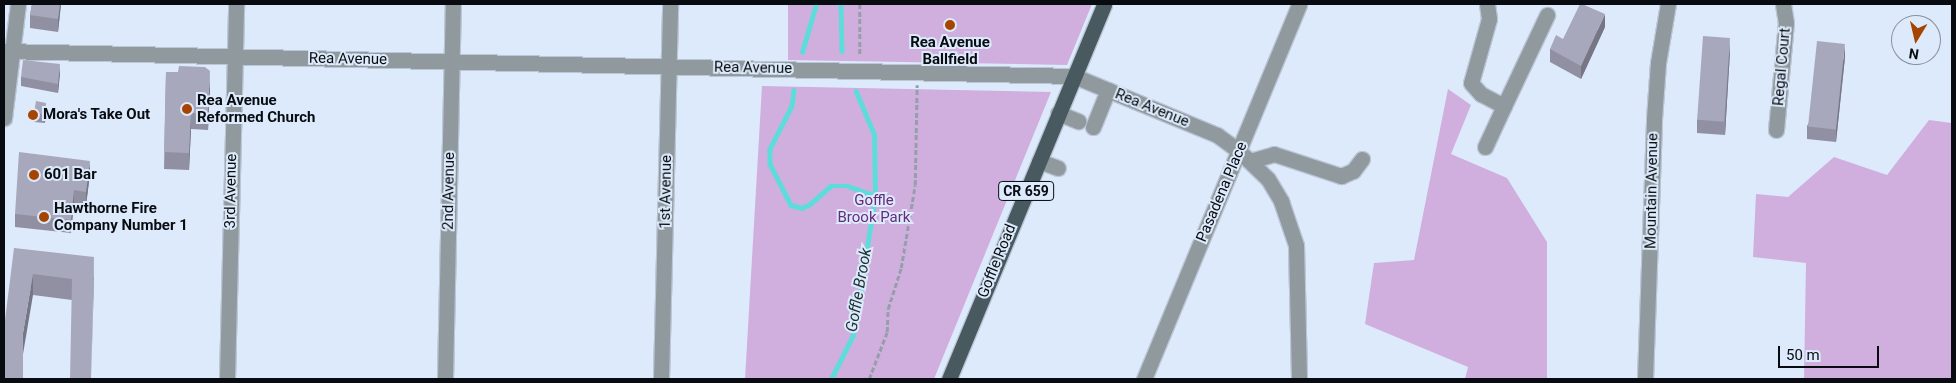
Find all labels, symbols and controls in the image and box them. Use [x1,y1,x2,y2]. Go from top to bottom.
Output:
north arrow [1891,15,1941,65]
marker: Rea Avenue Ballfield [944,19,956,31]
street label: Regal Court [1770,27,1794,107]
place label: Rea Avenue Ballfield [910,33,990,68]
text: N [1908,45,1920,63]
street label: Rea Avenue [309,49,387,69]
street label: Rea Avenue [714,58,792,78]
street label: Rea Avenue [1112,85,1192,131]
place label: Rea Avenue Reformed Church [197,91,315,126]
marker: Rea Avenue Reformed Church [181,103,193,115]
place label: Mora's Take Out [43,106,151,124]
marker: Mora's Take Out [27,109,39,121]
street label: Mountain Avenue [1642,133,1662,249]
street label: Pasadena Place [1193,139,1251,245]
street label: 2nd Avenue [439,152,459,230]
street label: 3rd Avenue [221,154,241,228]
street label: 1st Avenue [656,155,676,229]
place label: 601 Bar [44,166,97,184]
marker: 601 Bar [28,169,40,181]
road number: CR 659 [997,180,1055,202]
park label: Goffle Brook Park [838,191,910,226]
place label: Hawthorne Fire Company Number 1 [54,199,188,234]
marker: Hawthorne Fire Company Number 1 [38,211,50,223]
street label: Goffle Road [974,222,1020,300]
water label: Goffle Brook [842,246,876,334]
scale bar [1781,336,1882,368]
text: 50 m [1786,346,1820,364]

